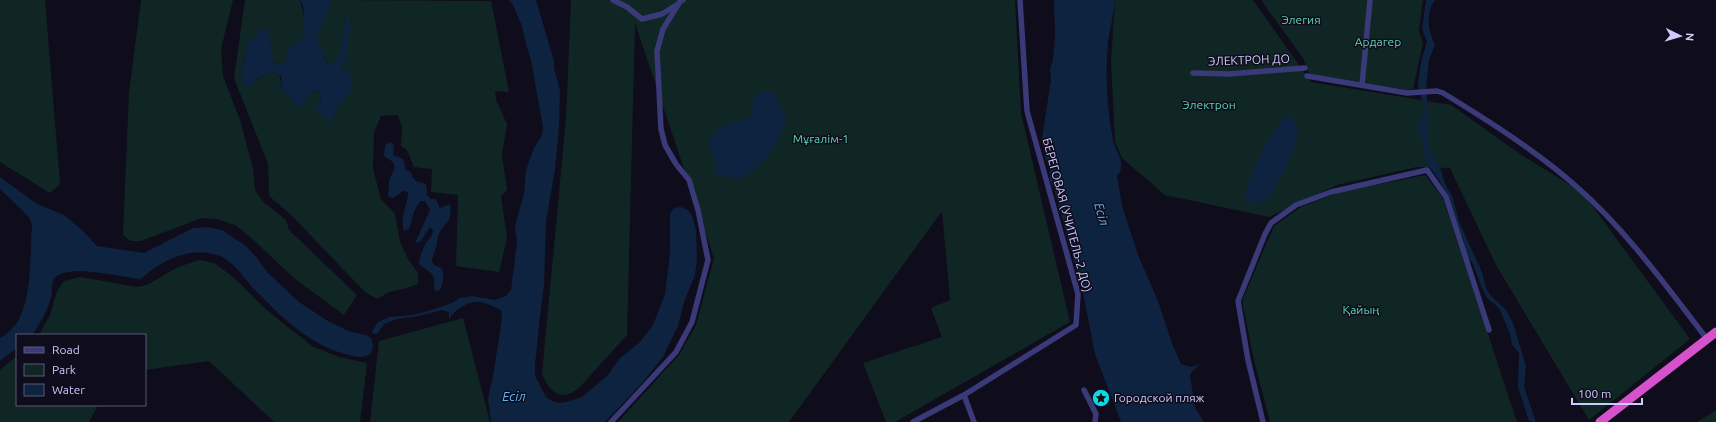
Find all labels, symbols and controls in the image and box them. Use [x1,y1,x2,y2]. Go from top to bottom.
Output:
park label: Элегия [1281,13,1321,26]
north arrow [1660,16,1700,56]
text: N [1684,32,1696,41]
park label: Ардагер [1355,35,1401,48]
street label: ЭЛЕКТРОН ДО [1208,52,1290,67]
park label: Электрон [1182,98,1236,111]
park label: Мұғалім-1 [793,132,849,145]
street label: БЕРЕГОВАЯ (УЧИТЕЛЬ-2 ДО) [1040,136,1094,294]
water label: Есіл [1092,201,1112,227]
park label: Қайың [1343,303,1379,316]
legend [16,334,146,406]
text: Road [52,343,80,356]
text: Park [52,363,76,376]
scale bar [1572,380,1642,406]
text: Water [52,383,85,396]
text: 100 m [1578,387,1611,400]
place icon: Городской пляж [1091,388,1111,408]
water label: Есіл [502,389,526,403]
place label: Городской пляж [1114,391,1205,404]

